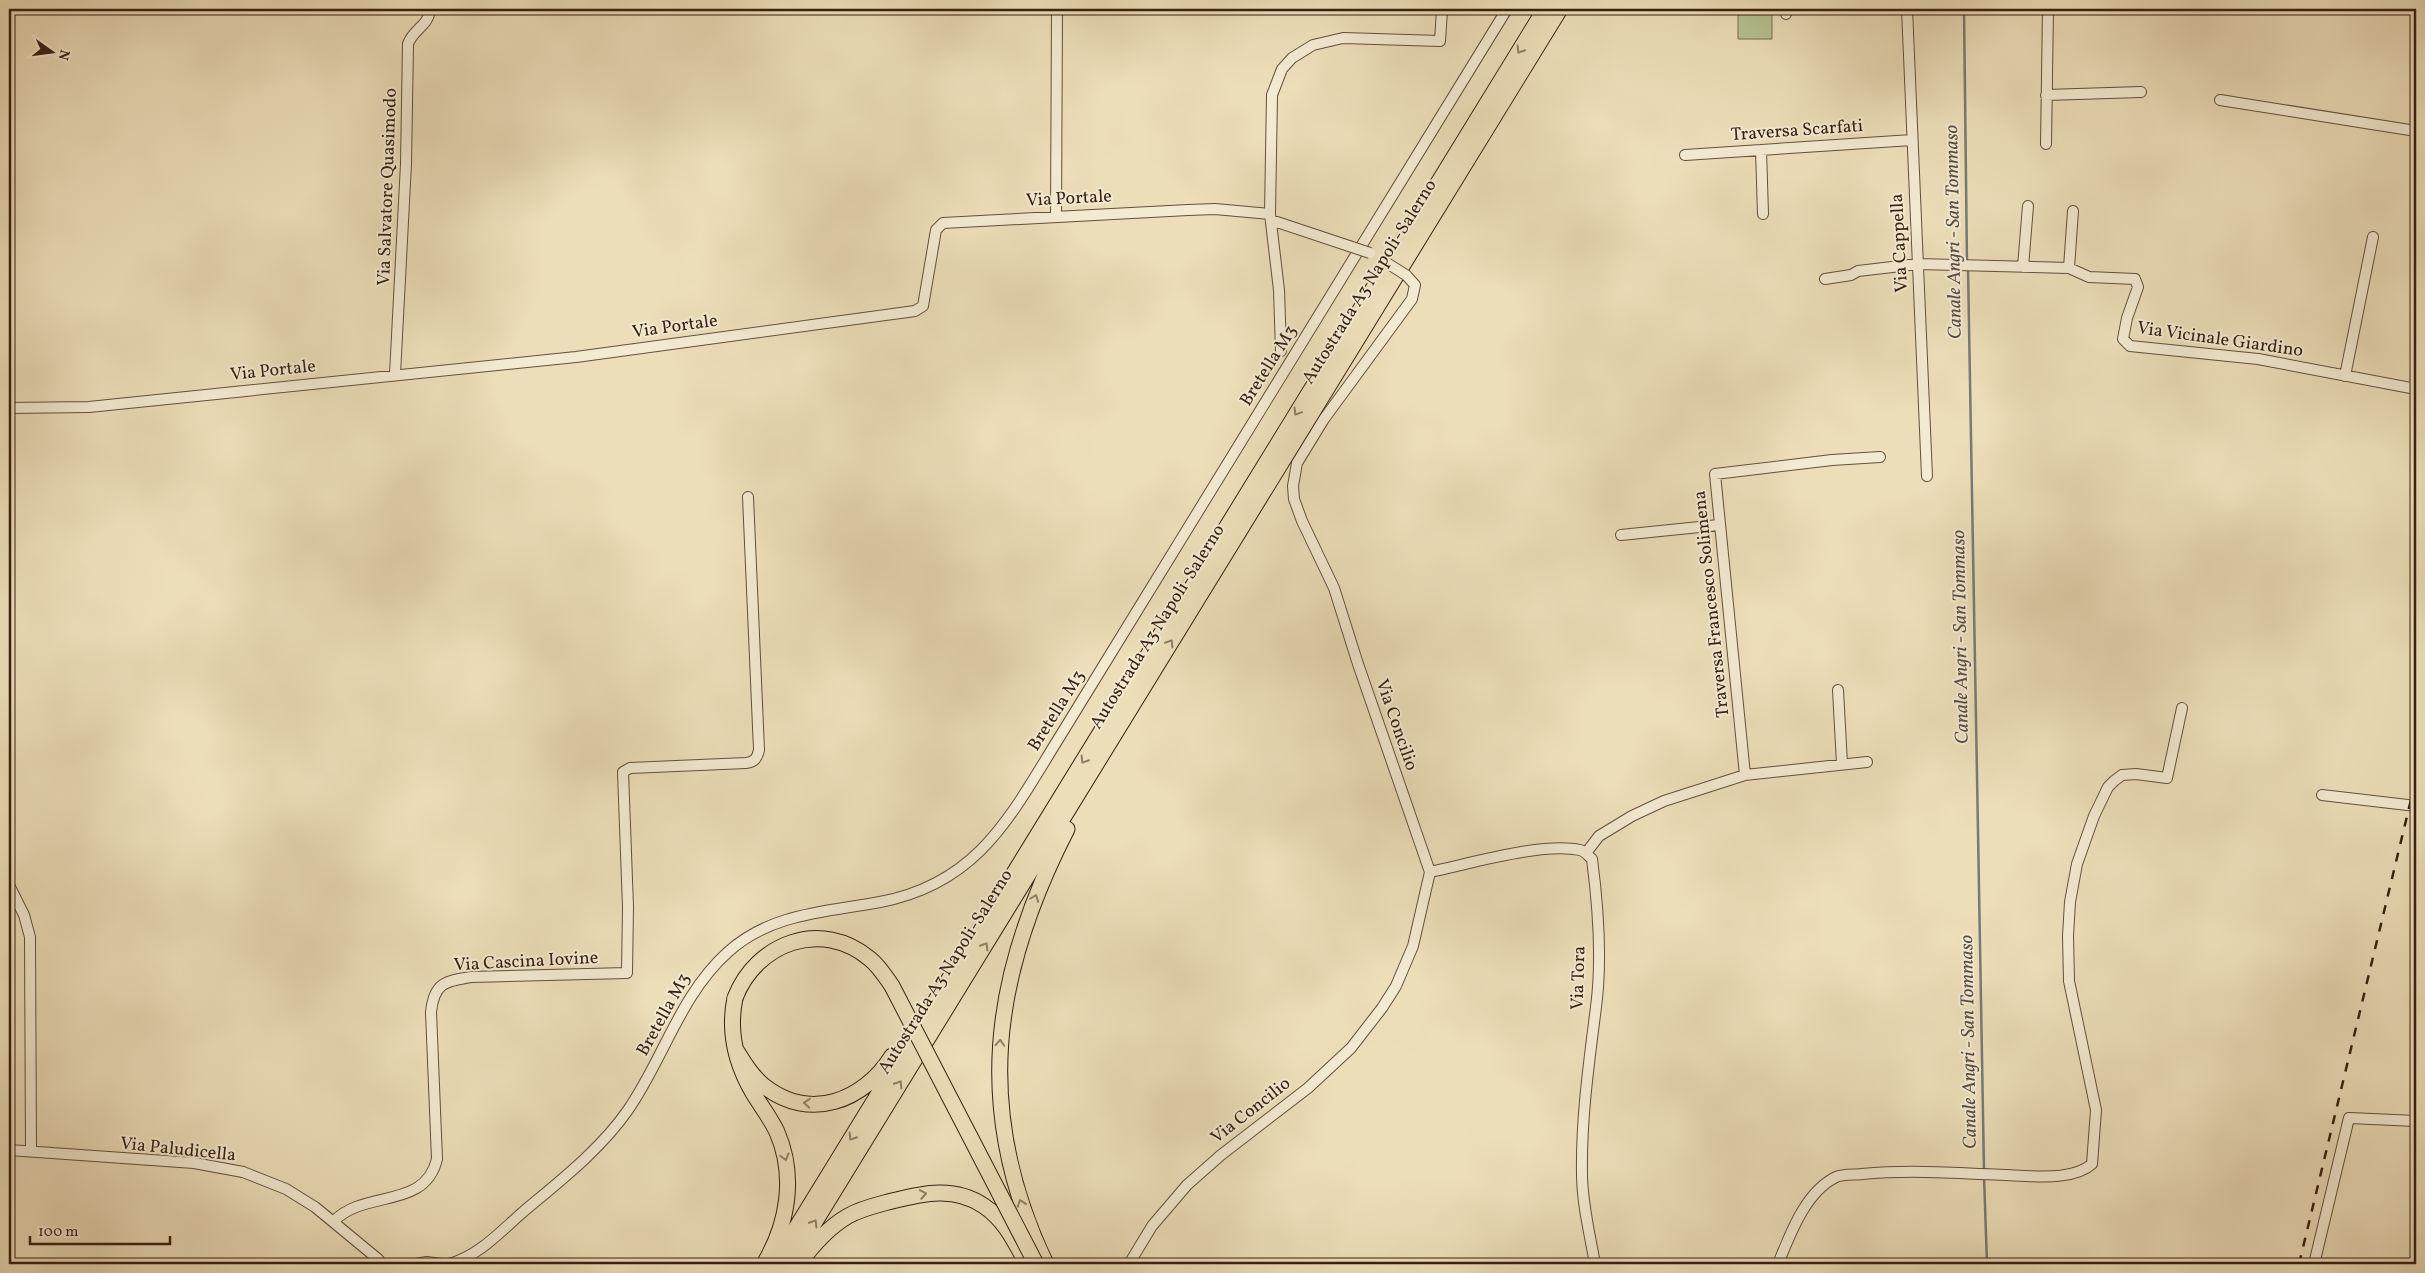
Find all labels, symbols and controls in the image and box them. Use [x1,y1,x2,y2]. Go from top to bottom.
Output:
north arrow [28,28,78,78]
one-way arrow [1516,45,1526,54]
text: N [53,48,74,62]
street label: Via Salvatore Quasimodo [372,88,404,286]
street label: Traversa Scarfati [1730,114,1864,148]
water label: Canale Angri - San Tommaso [1939,124,1969,339]
street label: Autostrada A3 Napoli-Salerno [1297,175,1443,389]
street label: Via Portale [1025,184,1113,214]
street label: Via Cappella [1885,193,1915,293]
street label: Via Portale [631,309,719,345]
street label: Via Vicinale Giardino [2135,316,2305,364]
street label: Bretella M3 [1234,321,1304,411]
street label: Via Portale [229,354,317,388]
one-way arrow [1293,407,1303,416]
street label: Traversa Francesco Solimena [1688,489,1736,719]
street label: Autostrada A3 Napoli-Salerno [1085,520,1231,734]
water label: Canale Angri - San Tommaso [1946,529,1976,744]
one-way arrow [1164,640,1174,649]
street label: Bretella M3 [1022,666,1092,756]
street label: Via Concilio [1369,676,1423,774]
one-way arrow [1081,754,1091,763]
street label: Autostrada A3 Napoli-Salerno [873,865,1019,1079]
one-way arrow [1029,894,1039,902]
water label: Canale Angri - San Tommaso [1954,934,1984,1149]
one-way arrow [978,942,988,951]
street label: Via Tora [1565,945,1593,1011]
street label: Via Cascina Iovine [453,946,599,978]
street label: Bretella M3 [631,969,697,1061]
one-way arrow [994,1039,1005,1047]
street label: Via Concilio [1206,1072,1296,1150]
one-way arrow [893,1081,903,1090]
one-way arrow [803,1098,811,1109]
street label: Via Paludicella [119,1131,237,1169]
one-way arrow [849,1131,859,1140]
one-way arrow [780,1152,790,1160]
one-way arrow [919,1190,928,1200]
one-way arrow [1016,1199,1026,1208]
scale bar [30,1213,170,1245]
one-way arrow [808,1219,818,1228]
text: 100 m [38,1222,78,1243]

